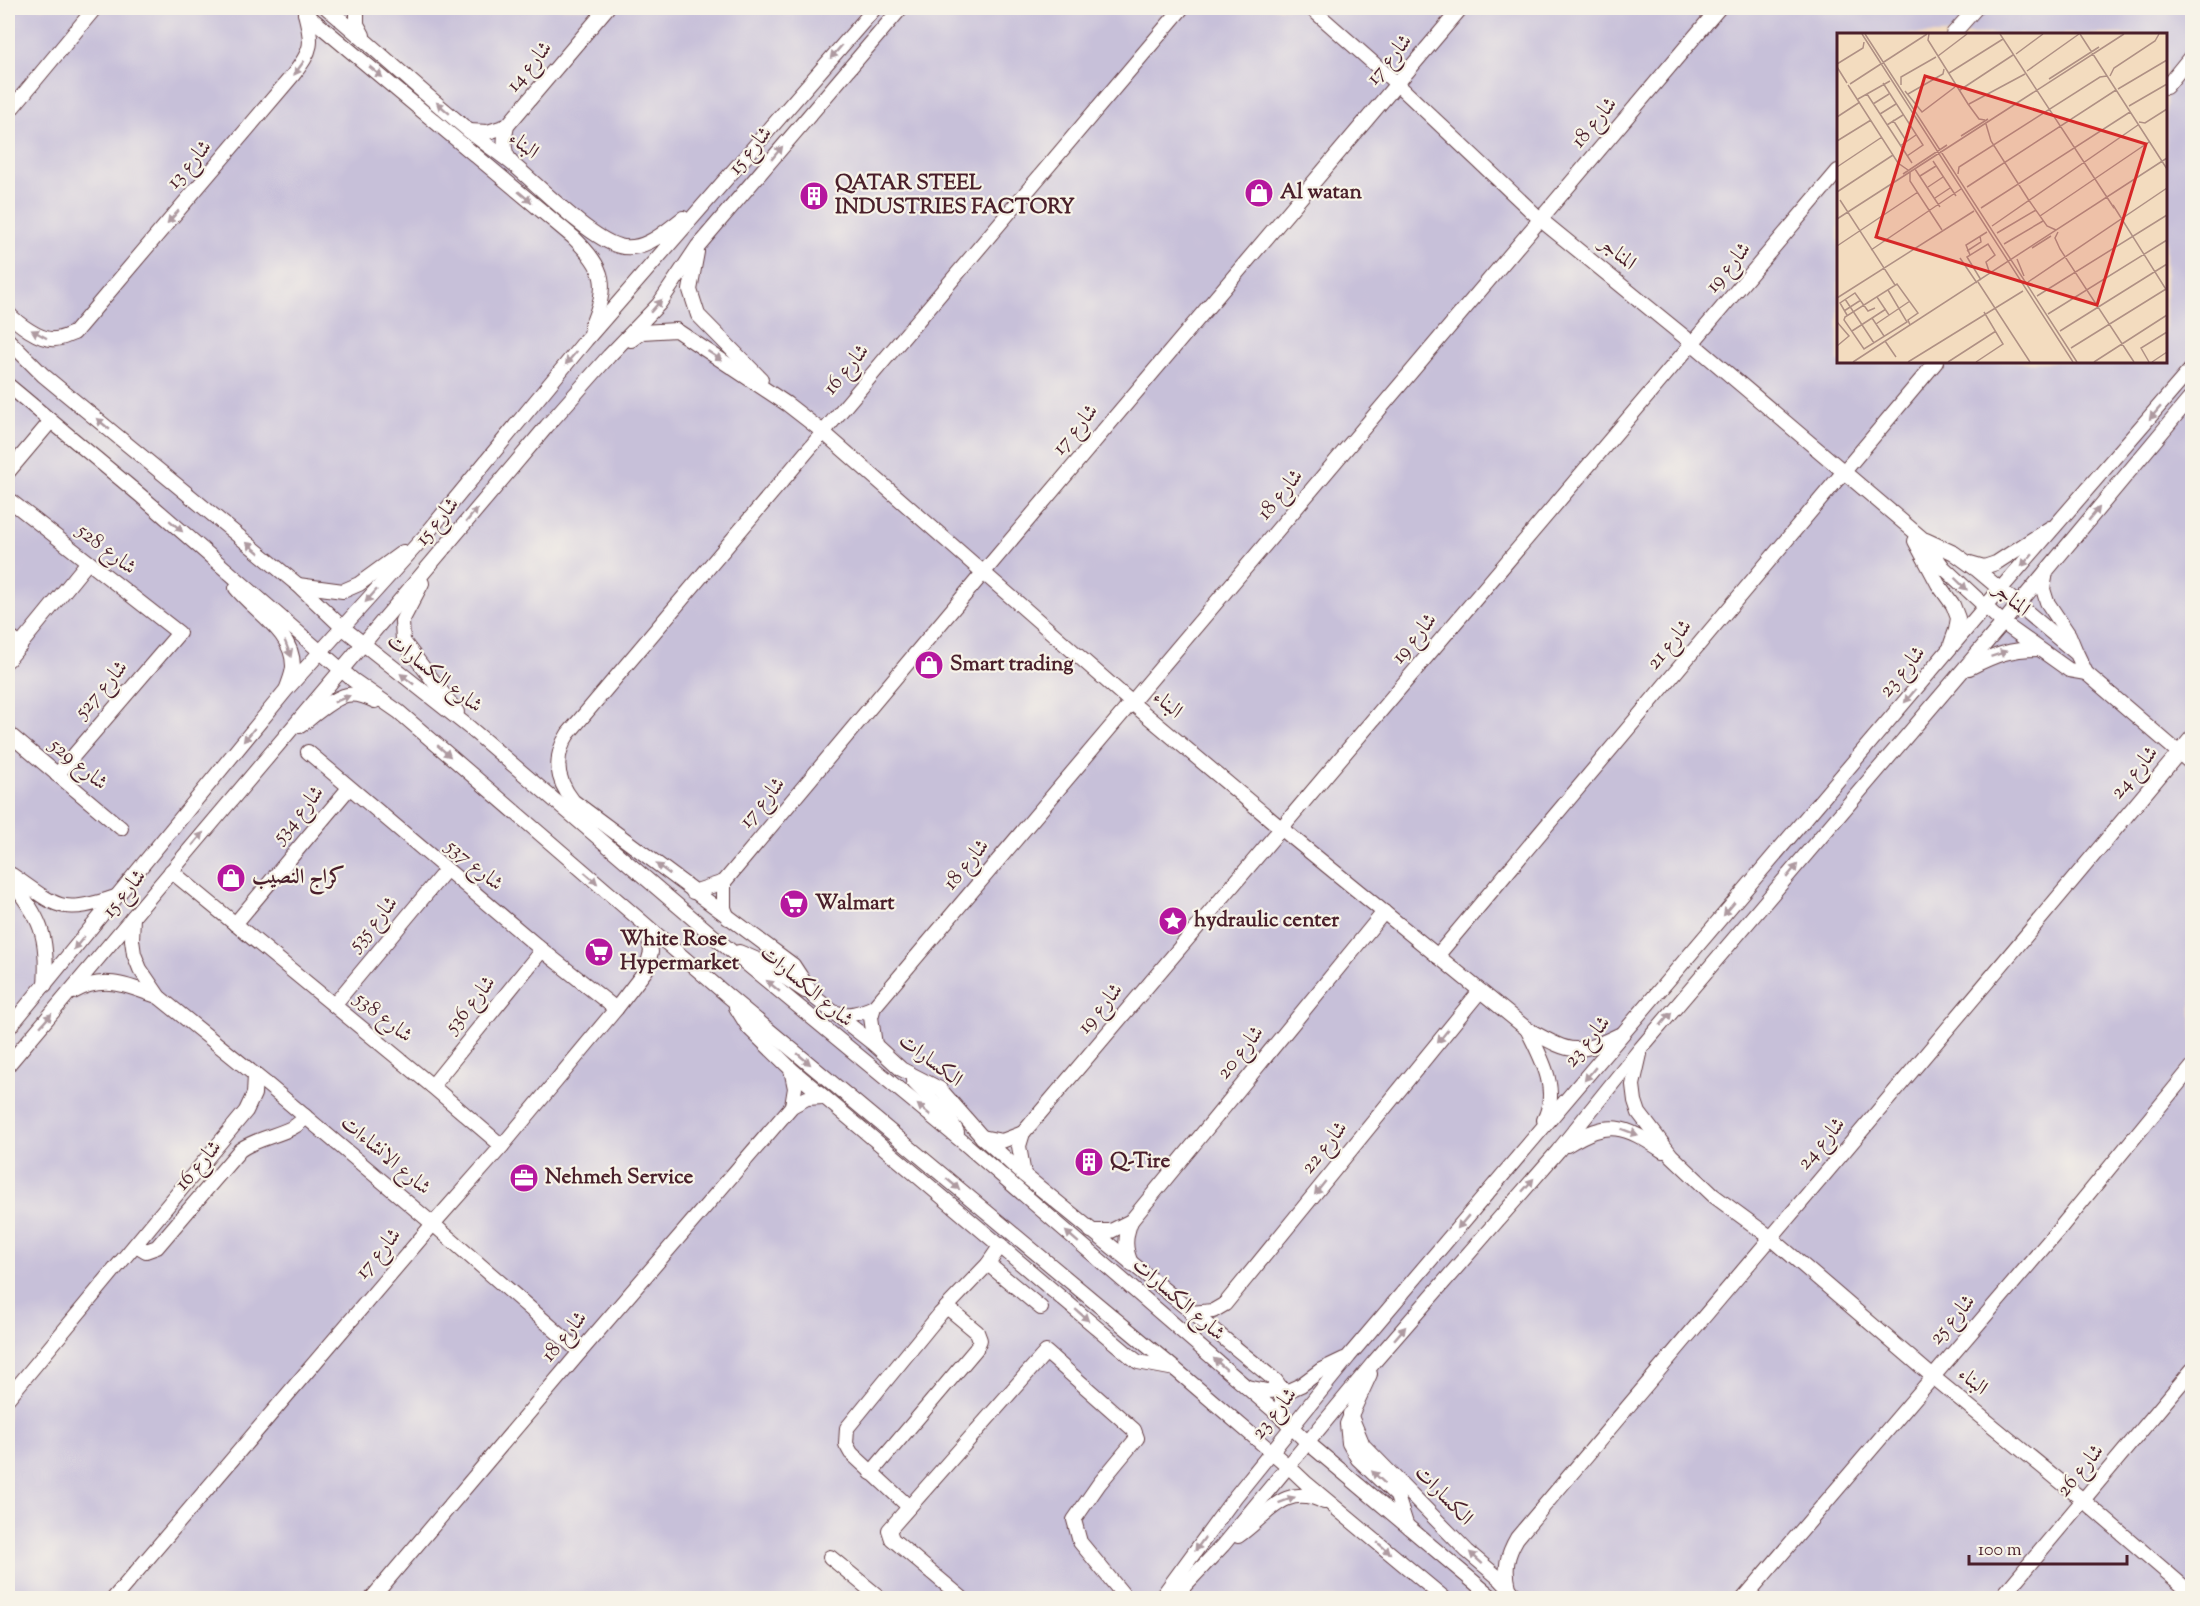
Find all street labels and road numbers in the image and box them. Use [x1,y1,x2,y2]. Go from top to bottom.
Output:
street label: شارع 17 [1360,28,1421,93]
street label: شارع 14 [500,35,561,100]
street label: شارع 18 [1565,91,1626,156]
street label: شارع 15 [722,120,781,182]
street label: البناء [501,125,545,167]
street label: شارع 13 [160,134,221,197]
street label: المناجر [1590,228,1642,278]
street label: شارع 19 [1699,236,1760,301]
street label: شارع 16 [817,338,878,403]
street label: شارع 17 [1046,398,1107,463]
street label: شارع 18 [1251,463,1312,528]
street label: شارع 15 [409,491,468,553]
street label: شارع 528 [68,516,142,584]
street label: المناجر [1984,574,2036,624]
street label: شارع 19 [1385,607,1446,672]
street label: شارع 21 [1640,613,1701,677]
street label: شارع الكسارات [379,627,488,722]
street label: شارع 23 [1872,640,1934,705]
street label: شارع 527 [68,654,137,727]
street label: البناء [1145,683,1189,727]
street label: شارع 529 [41,731,114,799]
street label: شارع 24 [2104,740,2167,807]
street label: شارع 17 [733,771,794,836]
street label: شارع 534 [265,780,333,852]
street label: شارع 537 [437,832,509,900]
street label: شارع 18 [937,833,998,898]
street label: شارع 15 [96,863,155,925]
street label: شارع 535 [341,890,407,959]
street label: شارع الكسارات [752,939,860,1036]
street label: شارع 536 [438,970,504,1042]
street label: شارع 19 [1071,977,1132,1042]
street label: شارع 538 [346,985,419,1052]
street label: شارع 23 [1557,1010,1619,1075]
street label: شارع 20 [1210,1020,1273,1087]
street label: الكسارات [892,1027,968,1095]
street label: شارع الانشاءات [332,1109,437,1204]
street label: شارع 24 [1791,1111,1854,1178]
street label: شارع 22 [1294,1115,1357,1182]
street label: شارع 16 [168,1134,230,1199]
street label: شارع 17 [349,1222,410,1287]
street label: شارع الكسارات [1124,1251,1231,1350]
street label: شارع 25 [1923,1288,1984,1352]
street label: شارع 18 [535,1305,596,1370]
street label: البناء [1950,1360,1994,1404]
street label: شارع 23 [1245,1382,1306,1447]
street label: شارع 26 [2050,1438,2113,1505]
street label: الكسارات [1407,1459,1479,1533]

